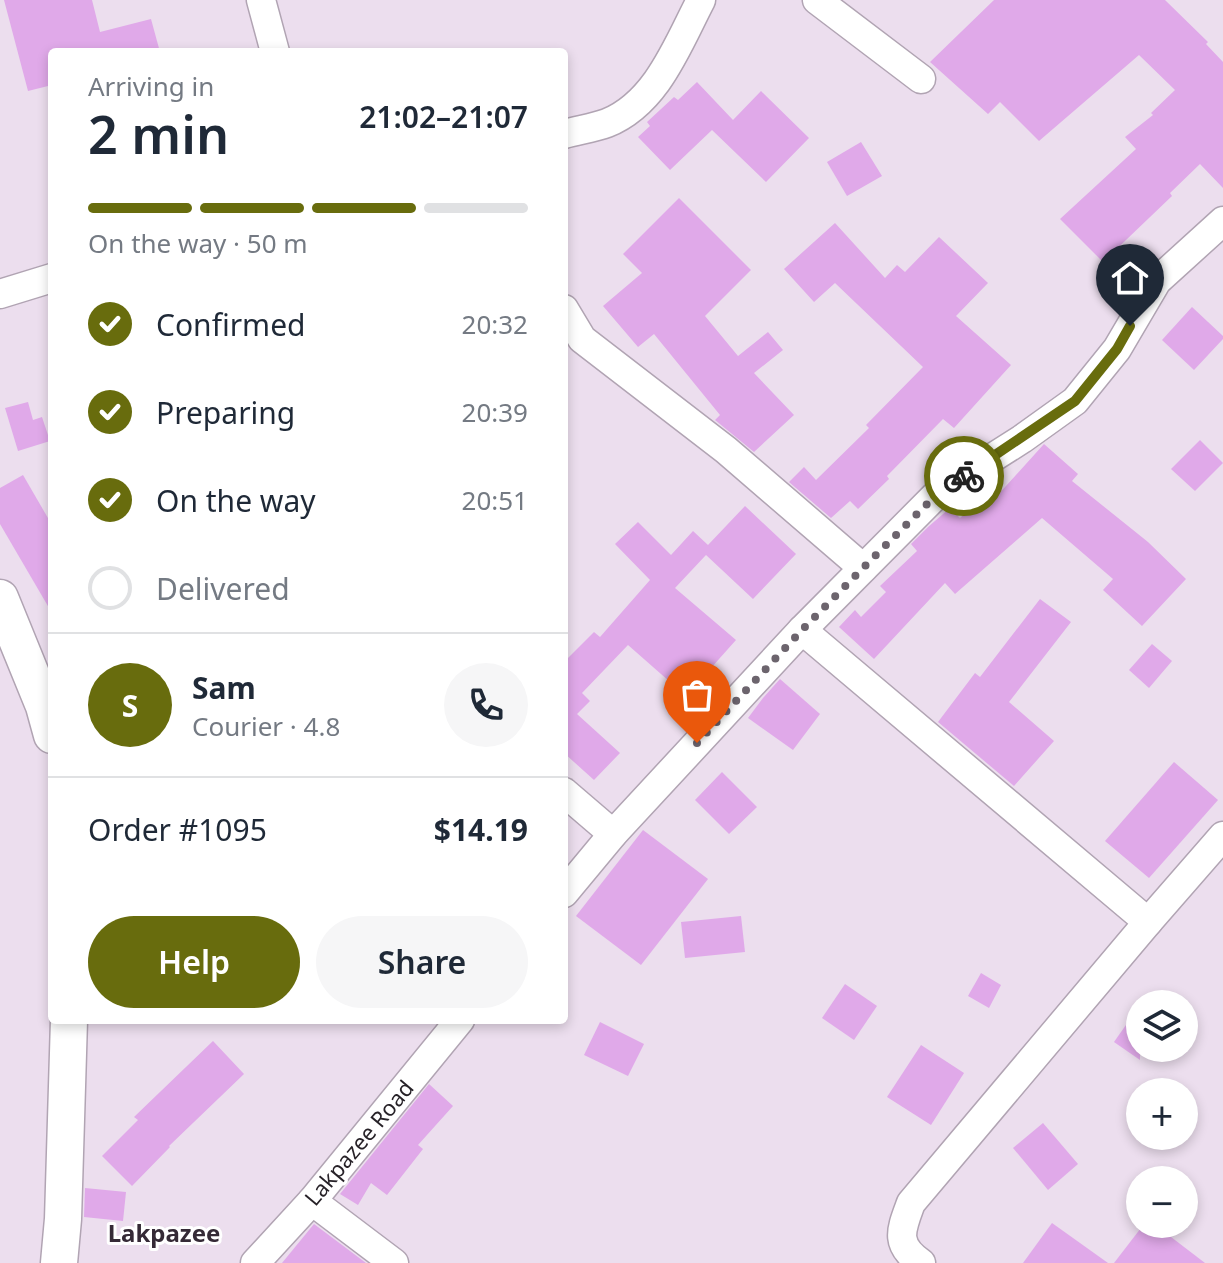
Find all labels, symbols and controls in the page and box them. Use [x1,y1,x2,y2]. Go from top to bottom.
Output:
text: Arriving in [88,68,214,104]
text: 21:02–21:07 [359,96,528,137]
text: 2 min [88,98,229,169]
text: On the way · 50 m [88,225,308,261]
pin [1096,244,1164,326]
icon: home [1108,256,1152,300]
icon: check [88,302,132,346]
text: Confirmed [156,304,306,345]
text: 20:32 [462,306,528,342]
icon: check [88,390,132,434]
text: Preparing [156,392,295,433]
text: 20:39 [462,394,528,430]
courier [924,436,1004,516]
icon: bike [942,454,986,498]
icon: check [88,478,132,522]
text: On the way [156,480,316,521]
text: 20:51 [462,482,528,518]
text: Delivered [156,568,290,609]
pin [663,661,731,743]
button: phone [444,663,528,747]
text: Sam [192,667,256,708]
icon: bag [675,673,719,717]
text: S [122,685,138,726]
text: Courier · 4.8 [192,708,340,744]
text: Order #1095 [88,809,267,850]
text: $14.19 [434,809,528,850]
button: Help [88,916,300,1008]
button: Share [316,916,528,1008]
map controls [1126,990,1198,1238]
button: layers [1126,990,1198,1062]
street label: Lakpazee Road [297,1073,420,1211]
button: + [1126,1078,1198,1150]
button: − [1126,1166,1198,1238]
district label: Lakpazee [108,1216,220,1249]

